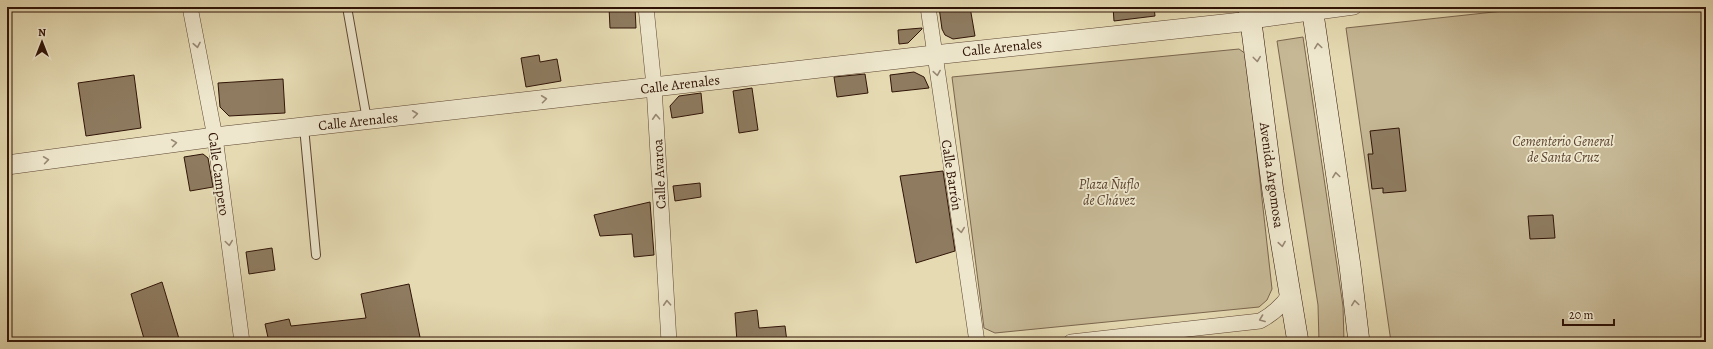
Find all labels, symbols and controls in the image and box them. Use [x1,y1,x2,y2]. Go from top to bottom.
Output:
north arrow [22,22,62,62]
text: N [38,25,46,40]
street label: Calle Arenales [961,34,1043,61]
one-way arrow [192,42,201,48]
one-way arrow [1314,43,1323,49]
one-way arrow [1252,56,1261,63]
street label: Calle Arenales [639,70,721,99]
one-way arrow [932,70,941,76]
one-way arrow [541,95,547,104]
street label: Calle Arenales [317,108,399,135]
one-way arrow [412,110,418,119]
one-way arrow [652,114,660,120]
street label: Avenida Argomosa [1255,120,1288,230]
street label: Calle Campero [203,131,234,217]
park label: Cementerio General de Santa Cruz [1512,132,1614,167]
street label: Calle Avaroa [648,138,671,210]
street label: Calle Barrón [937,138,967,212]
one-way arrow [171,139,178,148]
one-way arrow [43,156,49,165]
one-way arrow [1333,172,1341,178]
park label: Plaza Ñuflo de Chávez [1079,175,1140,210]
one-way arrow [956,227,965,233]
one-way arrow [224,240,233,246]
one-way arrow [1277,241,1286,247]
one-way arrow [662,300,671,306]
one-way arrow [1351,300,1360,306]
scale bar [1563,301,1614,327]
text: 20 m [1569,307,1593,323]
one-way arrow [1259,315,1266,323]

